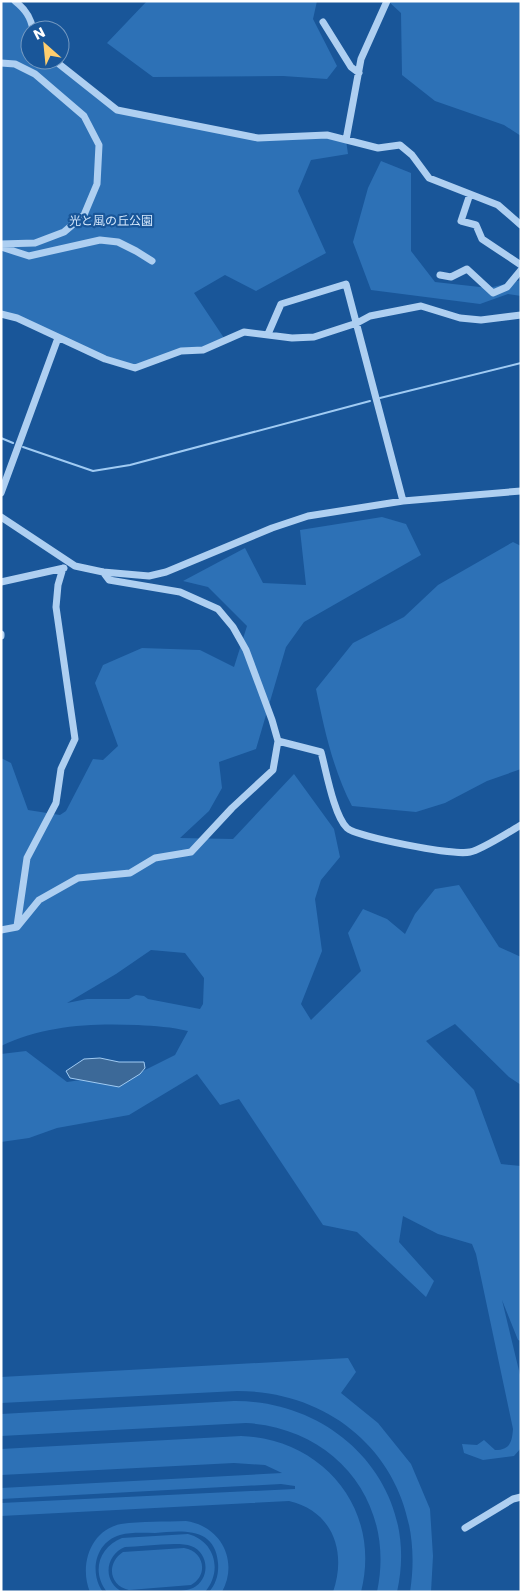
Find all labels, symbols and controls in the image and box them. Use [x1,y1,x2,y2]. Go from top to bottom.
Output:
north arrow [20,20,70,70]
text: N [30,22,48,45]
park label: 光と風の丘公園 [69,212,153,229]

